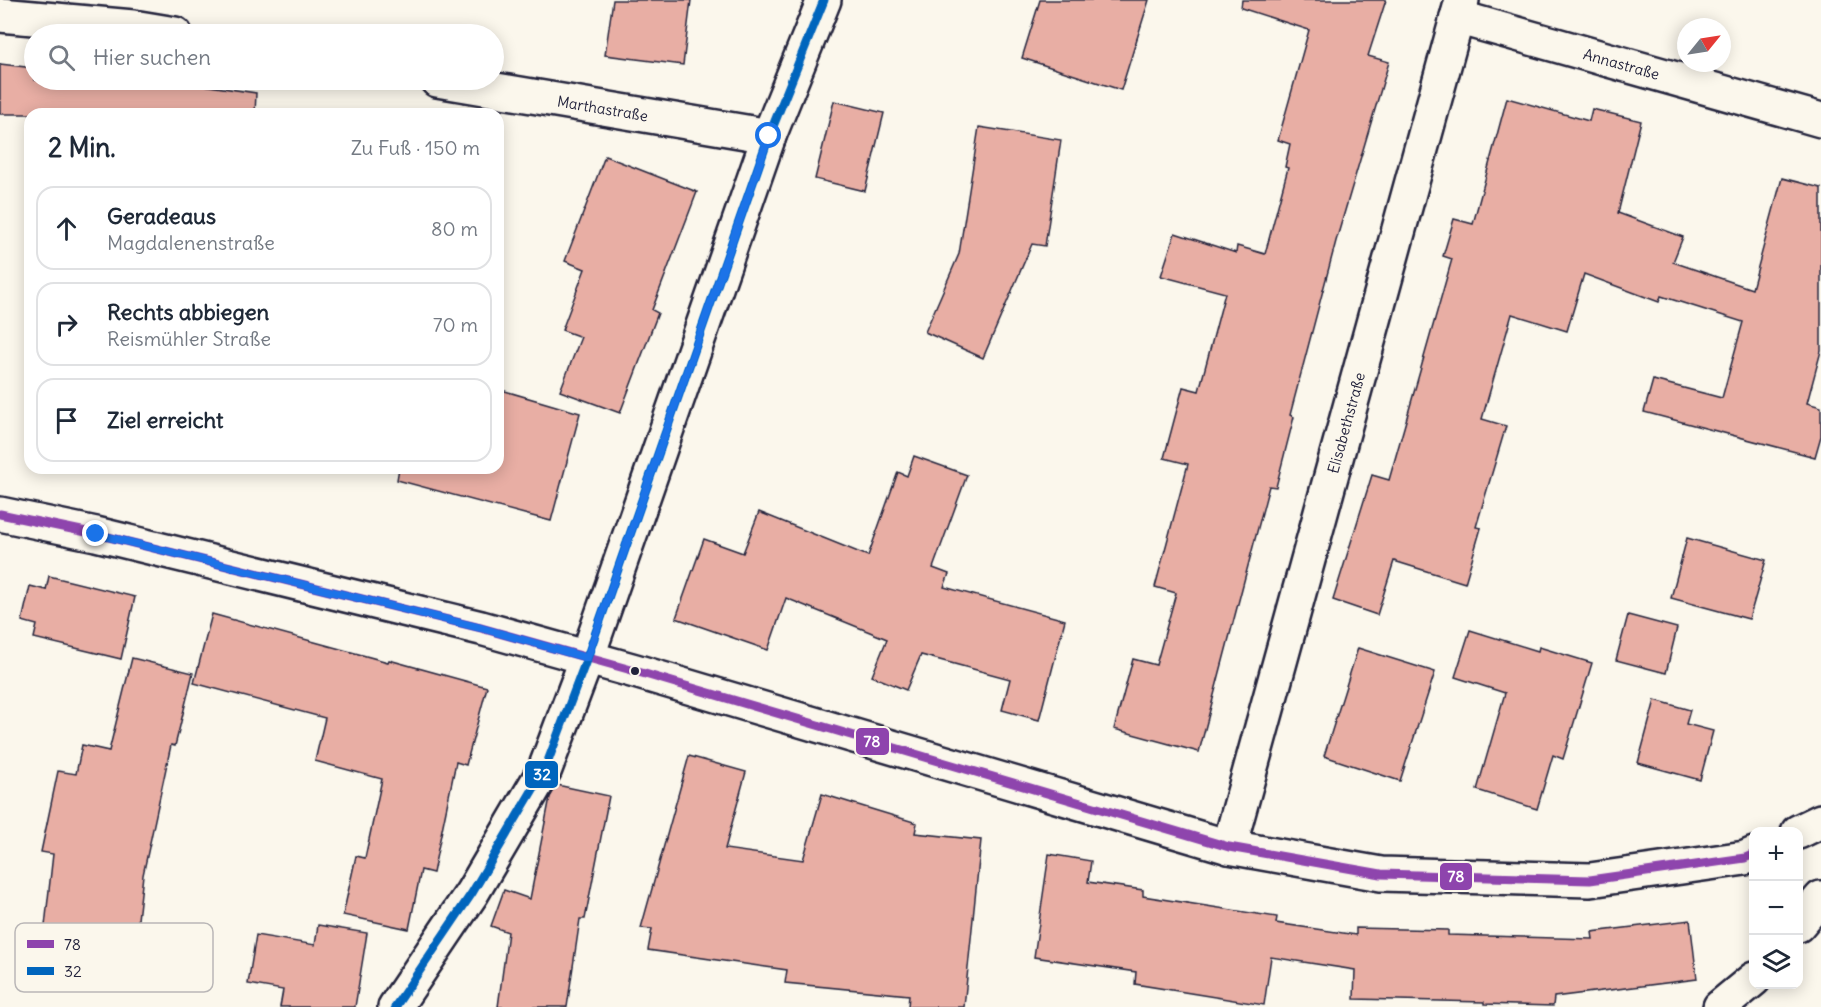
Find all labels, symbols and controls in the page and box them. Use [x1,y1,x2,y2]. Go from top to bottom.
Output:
north arrow [1677,18,1731,72]
search box [24,24,504,90]
icon: search [45,41,78,74]
text: Hier suchen [93,43,211,71]
street label: Annastraße [1581,44,1662,83]
street label: Marthastraße [556,91,649,125]
route start [755,122,781,148]
text: 2 Min. [48,131,116,164]
text: Zu Fuß · 150 m [351,135,480,160]
text: Geradeaus [107,202,216,230]
icon: ahead [50,212,83,245]
text: 80 m [431,216,478,241]
text: Magdalenenstraße [107,230,275,255]
text: Rechts abbiegen [107,298,269,326]
icon: right [50,308,83,341]
text: 70 m [433,312,478,337]
text: Reismühler Straße [107,326,271,351]
street label: Elisabethstraße [1323,370,1369,475]
icon: arrive [50,404,83,437]
text: Ziel erreicht [107,406,224,434]
route end [82,520,108,546]
unlabelled marker [629,665,641,677]
line badge: 78 [855,727,890,756]
text: 78 [863,731,881,751]
line badge: 32 [524,760,559,789]
text: 32 [533,764,551,784]
map controls [1749,827,1803,989]
button: + [1749,827,1803,881]
line badge: 78 [1439,862,1473,891]
text: 78 [1447,866,1465,886]
button: − [1749,881,1803,935]
legend [15,923,213,992]
text: 78 [64,934,81,954]
button: layers [1749,935,1803,989]
text: 32 [64,961,82,981]

